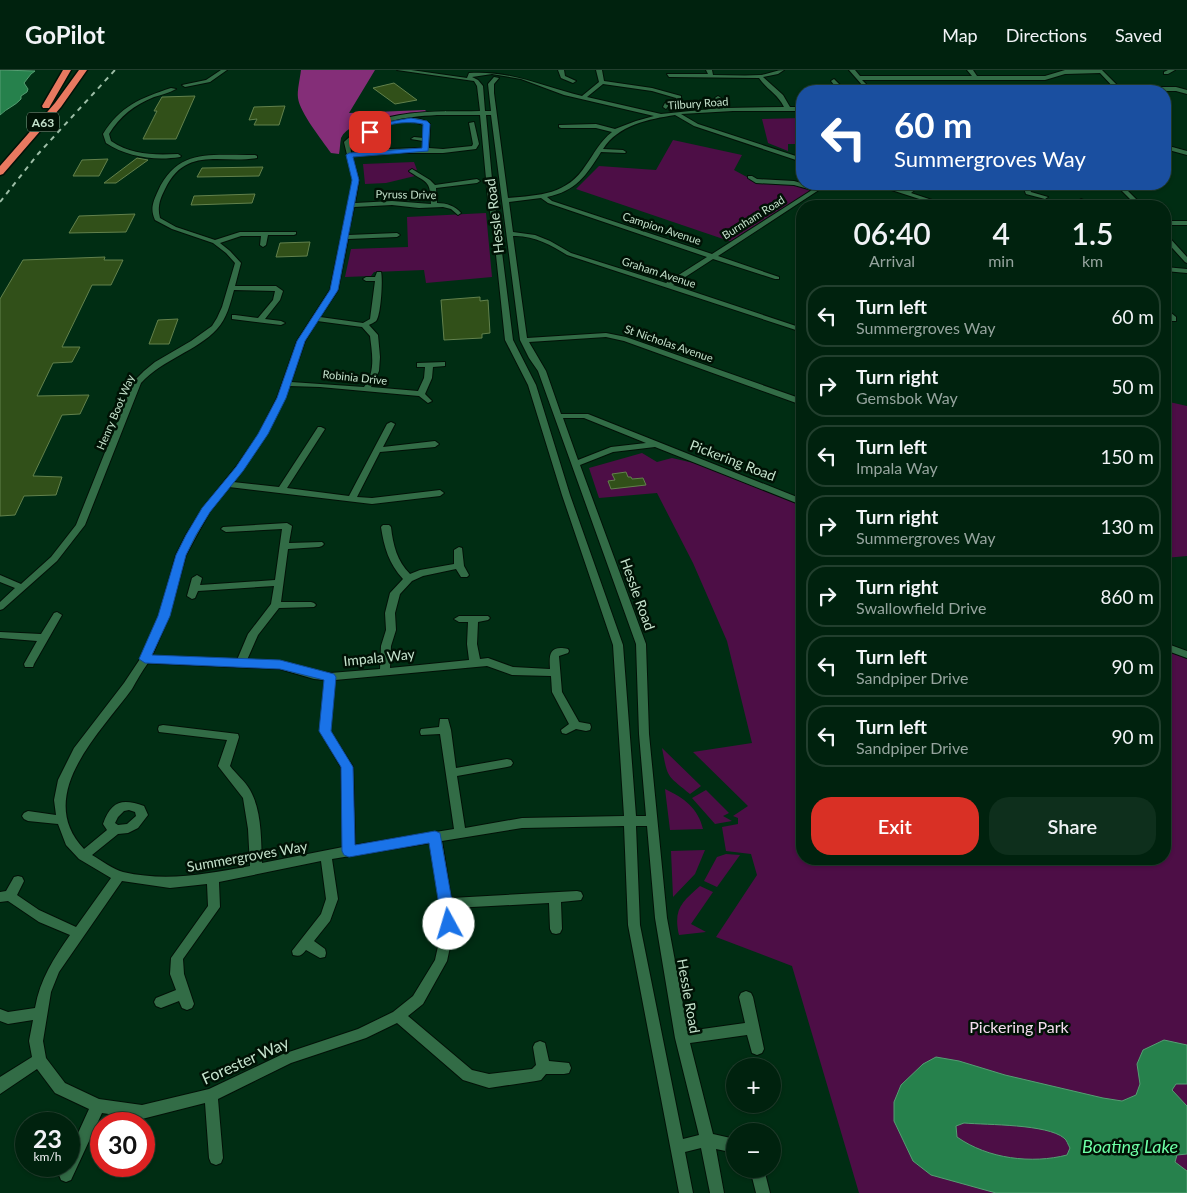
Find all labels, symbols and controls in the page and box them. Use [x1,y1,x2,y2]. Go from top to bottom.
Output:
text: GoPilot [25,20,105,49]
text: Map [942,24,978,46]
text: Directions [1006,24,1087,46]
text: Saved [1115,24,1162,46]
street label: Tilbury Road [667,94,729,112]
text: 60 m [894,103,972,145]
icon: left [811,105,876,170]
pin [349,111,391,153]
road number: A63 [27,112,59,132]
icon: arrive [356,118,384,146]
text: Summergroves Way [894,145,1086,172]
street label: Hessle Road [481,178,507,254]
street label: Pyruss Drive [375,187,437,201]
street label: Burnham Road [719,193,787,241]
street label: Campion Avenue [621,209,703,247]
text: 06:40 [853,215,931,251]
text: 4 [992,215,1010,251]
text: 1.5 [1072,215,1113,251]
text: Arrival [869,251,915,270]
text: min [988,251,1014,270]
text: km [1082,251,1103,270]
street label: Graham Avenue [620,254,698,290]
text: Turn left [856,295,927,318]
icon: left [813,302,841,330]
text: 60 m [1111,305,1154,328]
text: Summergroves Way [856,318,995,337]
street label: St Nicholas Avenue [623,322,715,364]
text: Turn right [856,365,938,388]
street label: Robinia Drive [322,367,388,387]
street label: Henry Boot Way [93,372,137,451]
icon: right [813,372,841,400]
text: 50 m [1111,375,1154,398]
text: Gemsbok Way [856,388,958,407]
text: Turn left [856,435,927,458]
street label: Pickering Road [688,436,778,484]
icon: left [813,442,841,470]
text: 150 m [1100,445,1154,468]
text: Impala Way [856,458,938,477]
text: Turn right [856,505,938,528]
icon: right [813,512,841,540]
text: 130 m [1100,515,1154,538]
text: Summergroves Way [856,528,995,547]
street label: Hessle Road [617,556,659,632]
text: Turn right [856,575,938,598]
icon: right [813,582,841,610]
text: 860 m [1100,585,1154,608]
text: Swallowfield Drive [856,598,987,617]
street label: Impala Way [343,645,416,669]
text: Turn left [856,645,927,668]
icon: left [813,652,841,680]
text: 90 m [1111,655,1154,678]
text: Sandpiper Drive [856,668,968,687]
text: Turn left [856,715,927,738]
icon: left [813,722,841,750]
text: 90 m [1111,725,1154,748]
text: Sandpiper Drive [856,738,968,757]
button: Exit [811,797,979,855]
button: Share [989,797,1156,855]
street label: Summergroves Way [185,837,309,875]
position arrow [422,897,474,949]
street label: Hessle Road [674,957,704,1035]
park label: Pickering Park [969,1017,1070,1036]
street label: Forester Way [198,1032,292,1088]
map controls [726,1058,781,1178]
button: + [726,1058,781,1113]
speed limit sign: 30 [90,1112,155,1177]
text: 23 [33,1123,62,1153]
button: − [726,1123,781,1178]
water label: Boating Lake [1082,1135,1178,1157]
text: km/h [33,1149,62,1164]

